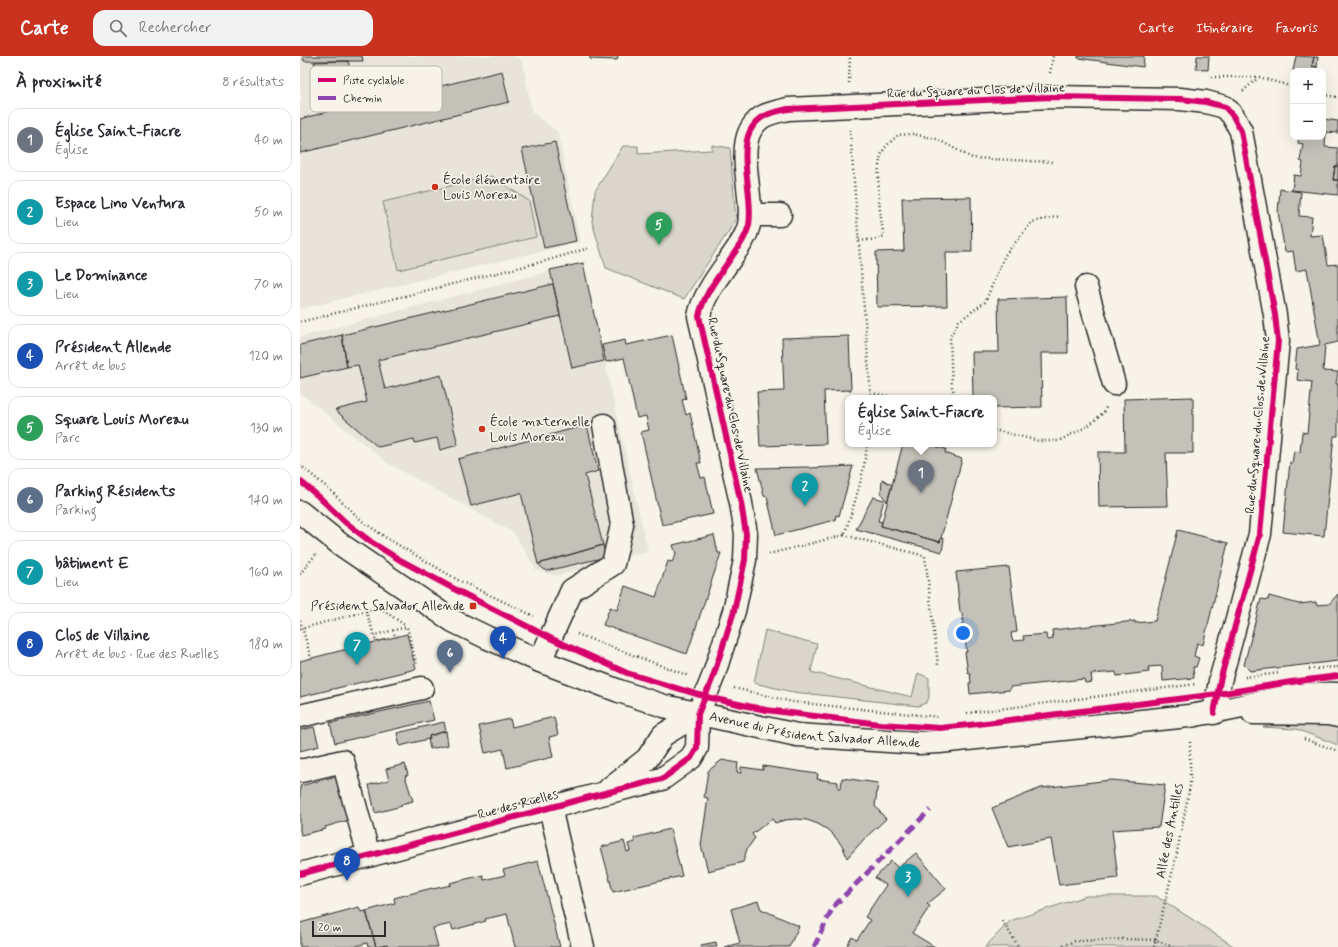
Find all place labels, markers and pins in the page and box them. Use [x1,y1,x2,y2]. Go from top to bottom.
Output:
place label: École élémentaire Louis Moreau [443,171,540,204]
marker: École élémentaire Louis Moreau [430,182,440,192]
pin: 5 [646,212,672,245]
place label: École maternelle Louis Moreau [490,413,590,446]
marker: École maternelle Louis Moreau [477,424,487,434]
pin: 1 [908,460,934,493]
pin: 2 [792,473,818,506]
place label: Président Salvador Allende [311,598,465,615]
marker: Président Salvador Allende [468,601,478,611]
pin: 4 [490,626,516,659]
pin: 7 [344,632,370,665]
pin: 6 [437,640,463,673]
pin: 8 [334,848,360,881]
pin: 3 [895,864,921,897]

